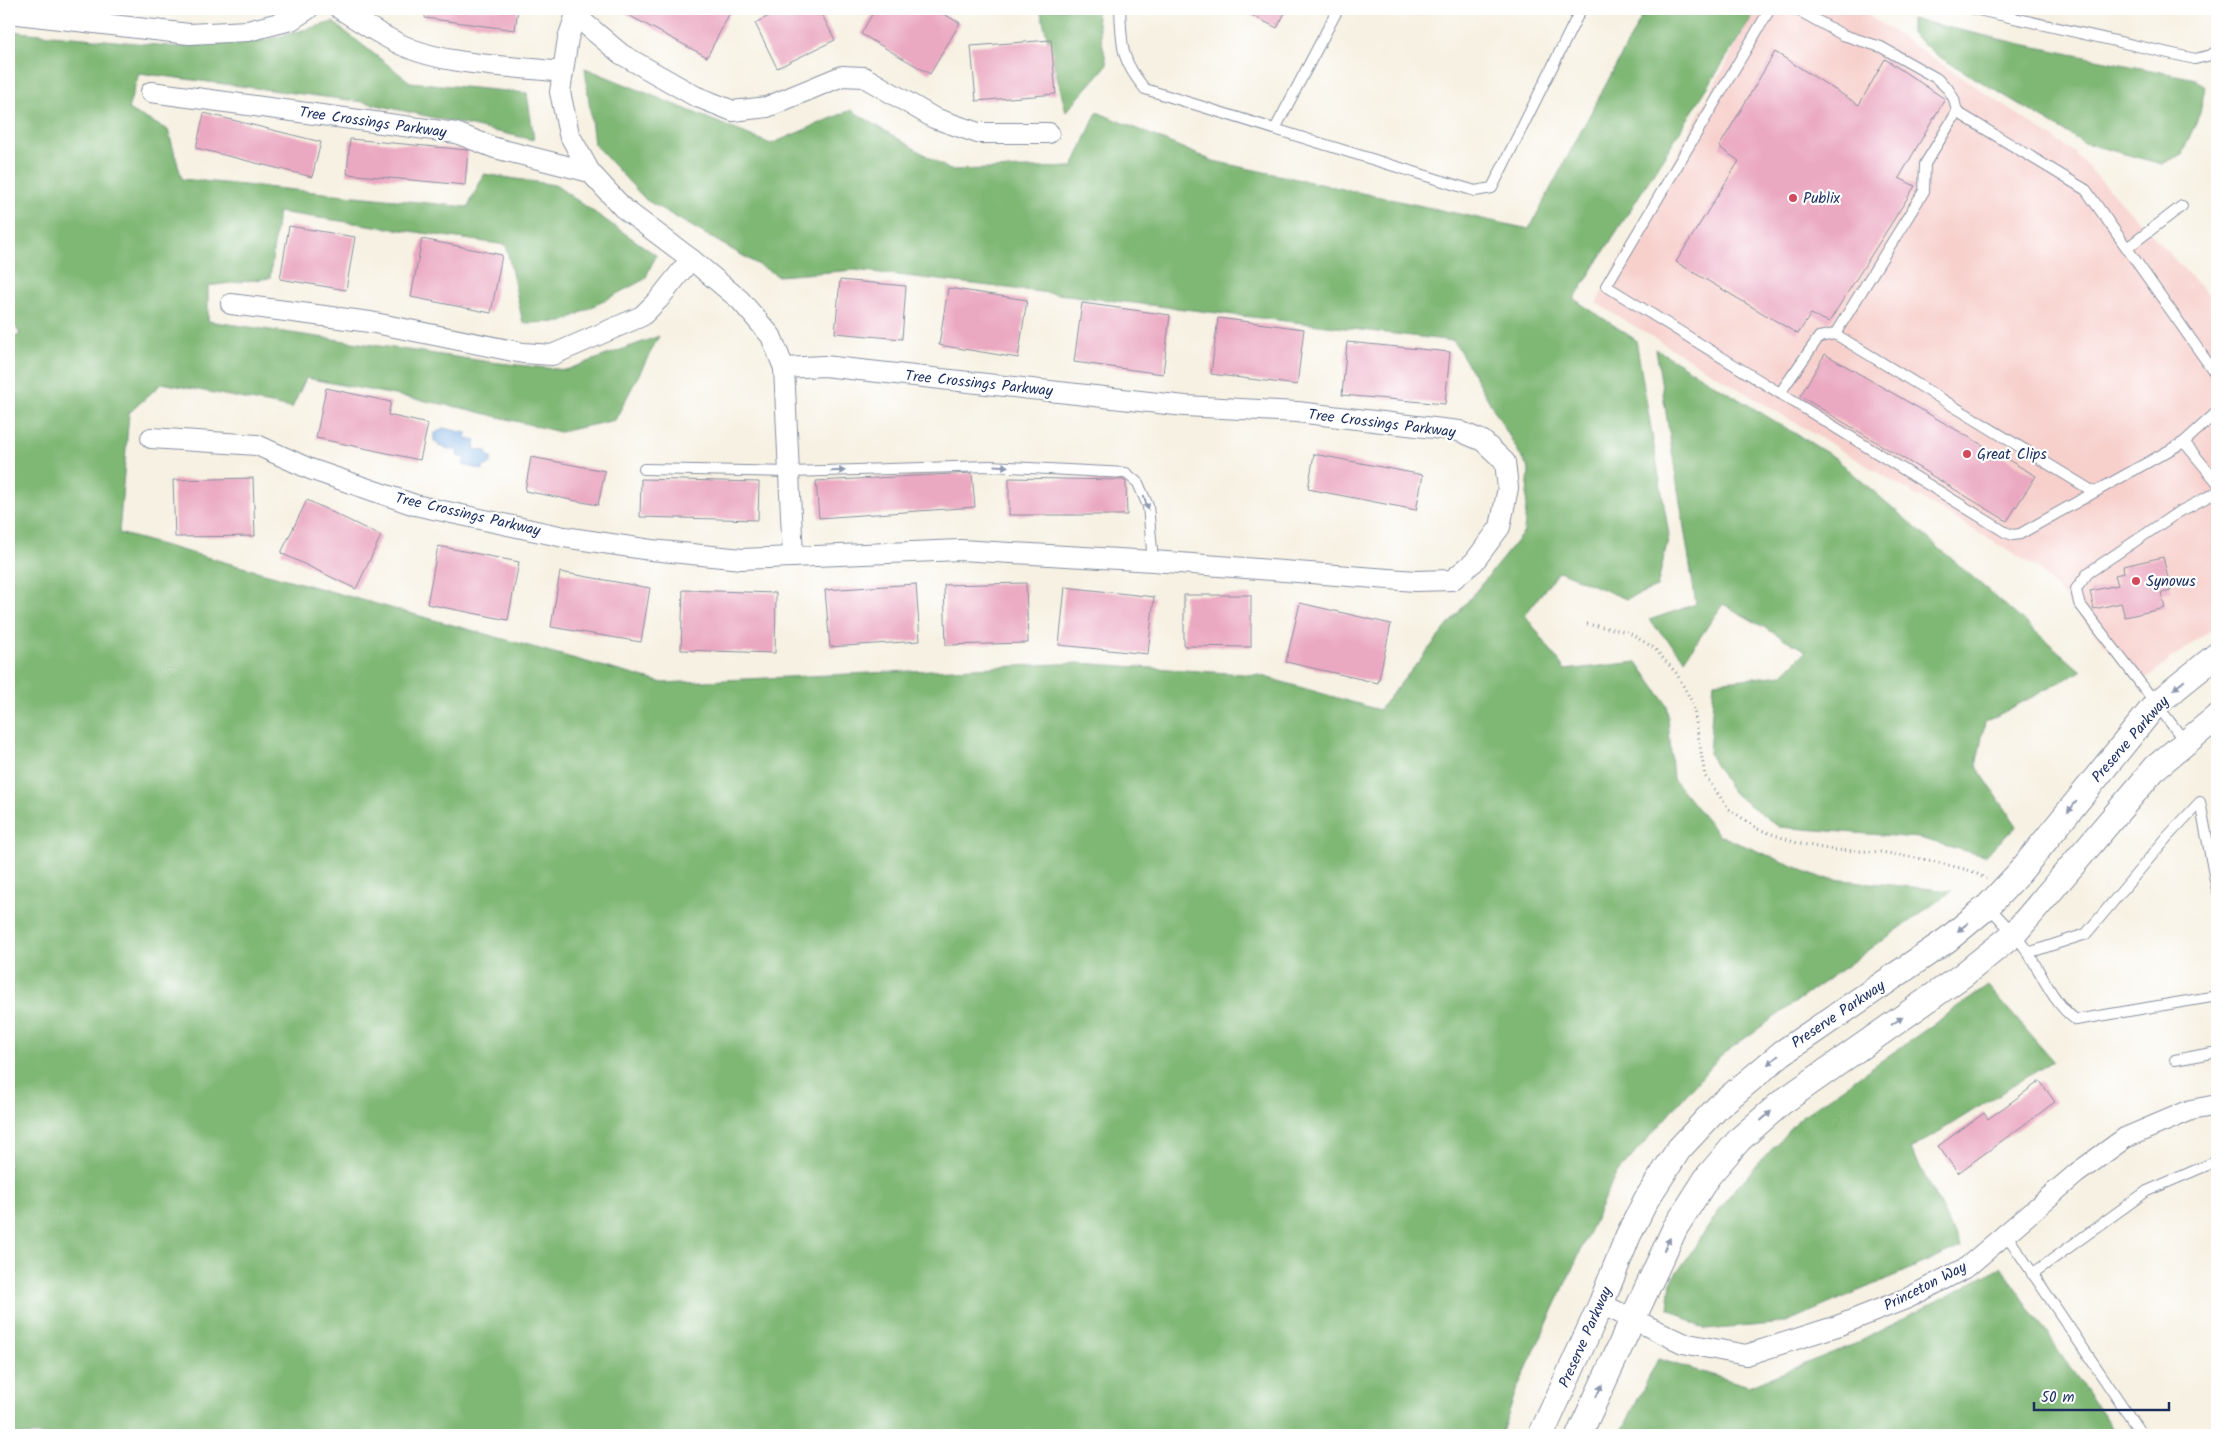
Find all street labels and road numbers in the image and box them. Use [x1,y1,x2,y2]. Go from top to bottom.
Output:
street label: Tree Crossings Parkway [298,101,449,145]
street label: Tree Crossings Parkway [904,364,1055,404]
street label: Tree Crossings Parkway [1307,403,1458,445]
street label: Tree Crossings Parkway [393,487,544,544]
street label: Preserve Parkway [2086,690,2176,788]
street label: Preserve Parkway [1787,974,1891,1055]
street label: Princeton Way [1880,1255,1972,1318]
street label: Preserve Parkway [1553,1282,1619,1392]

